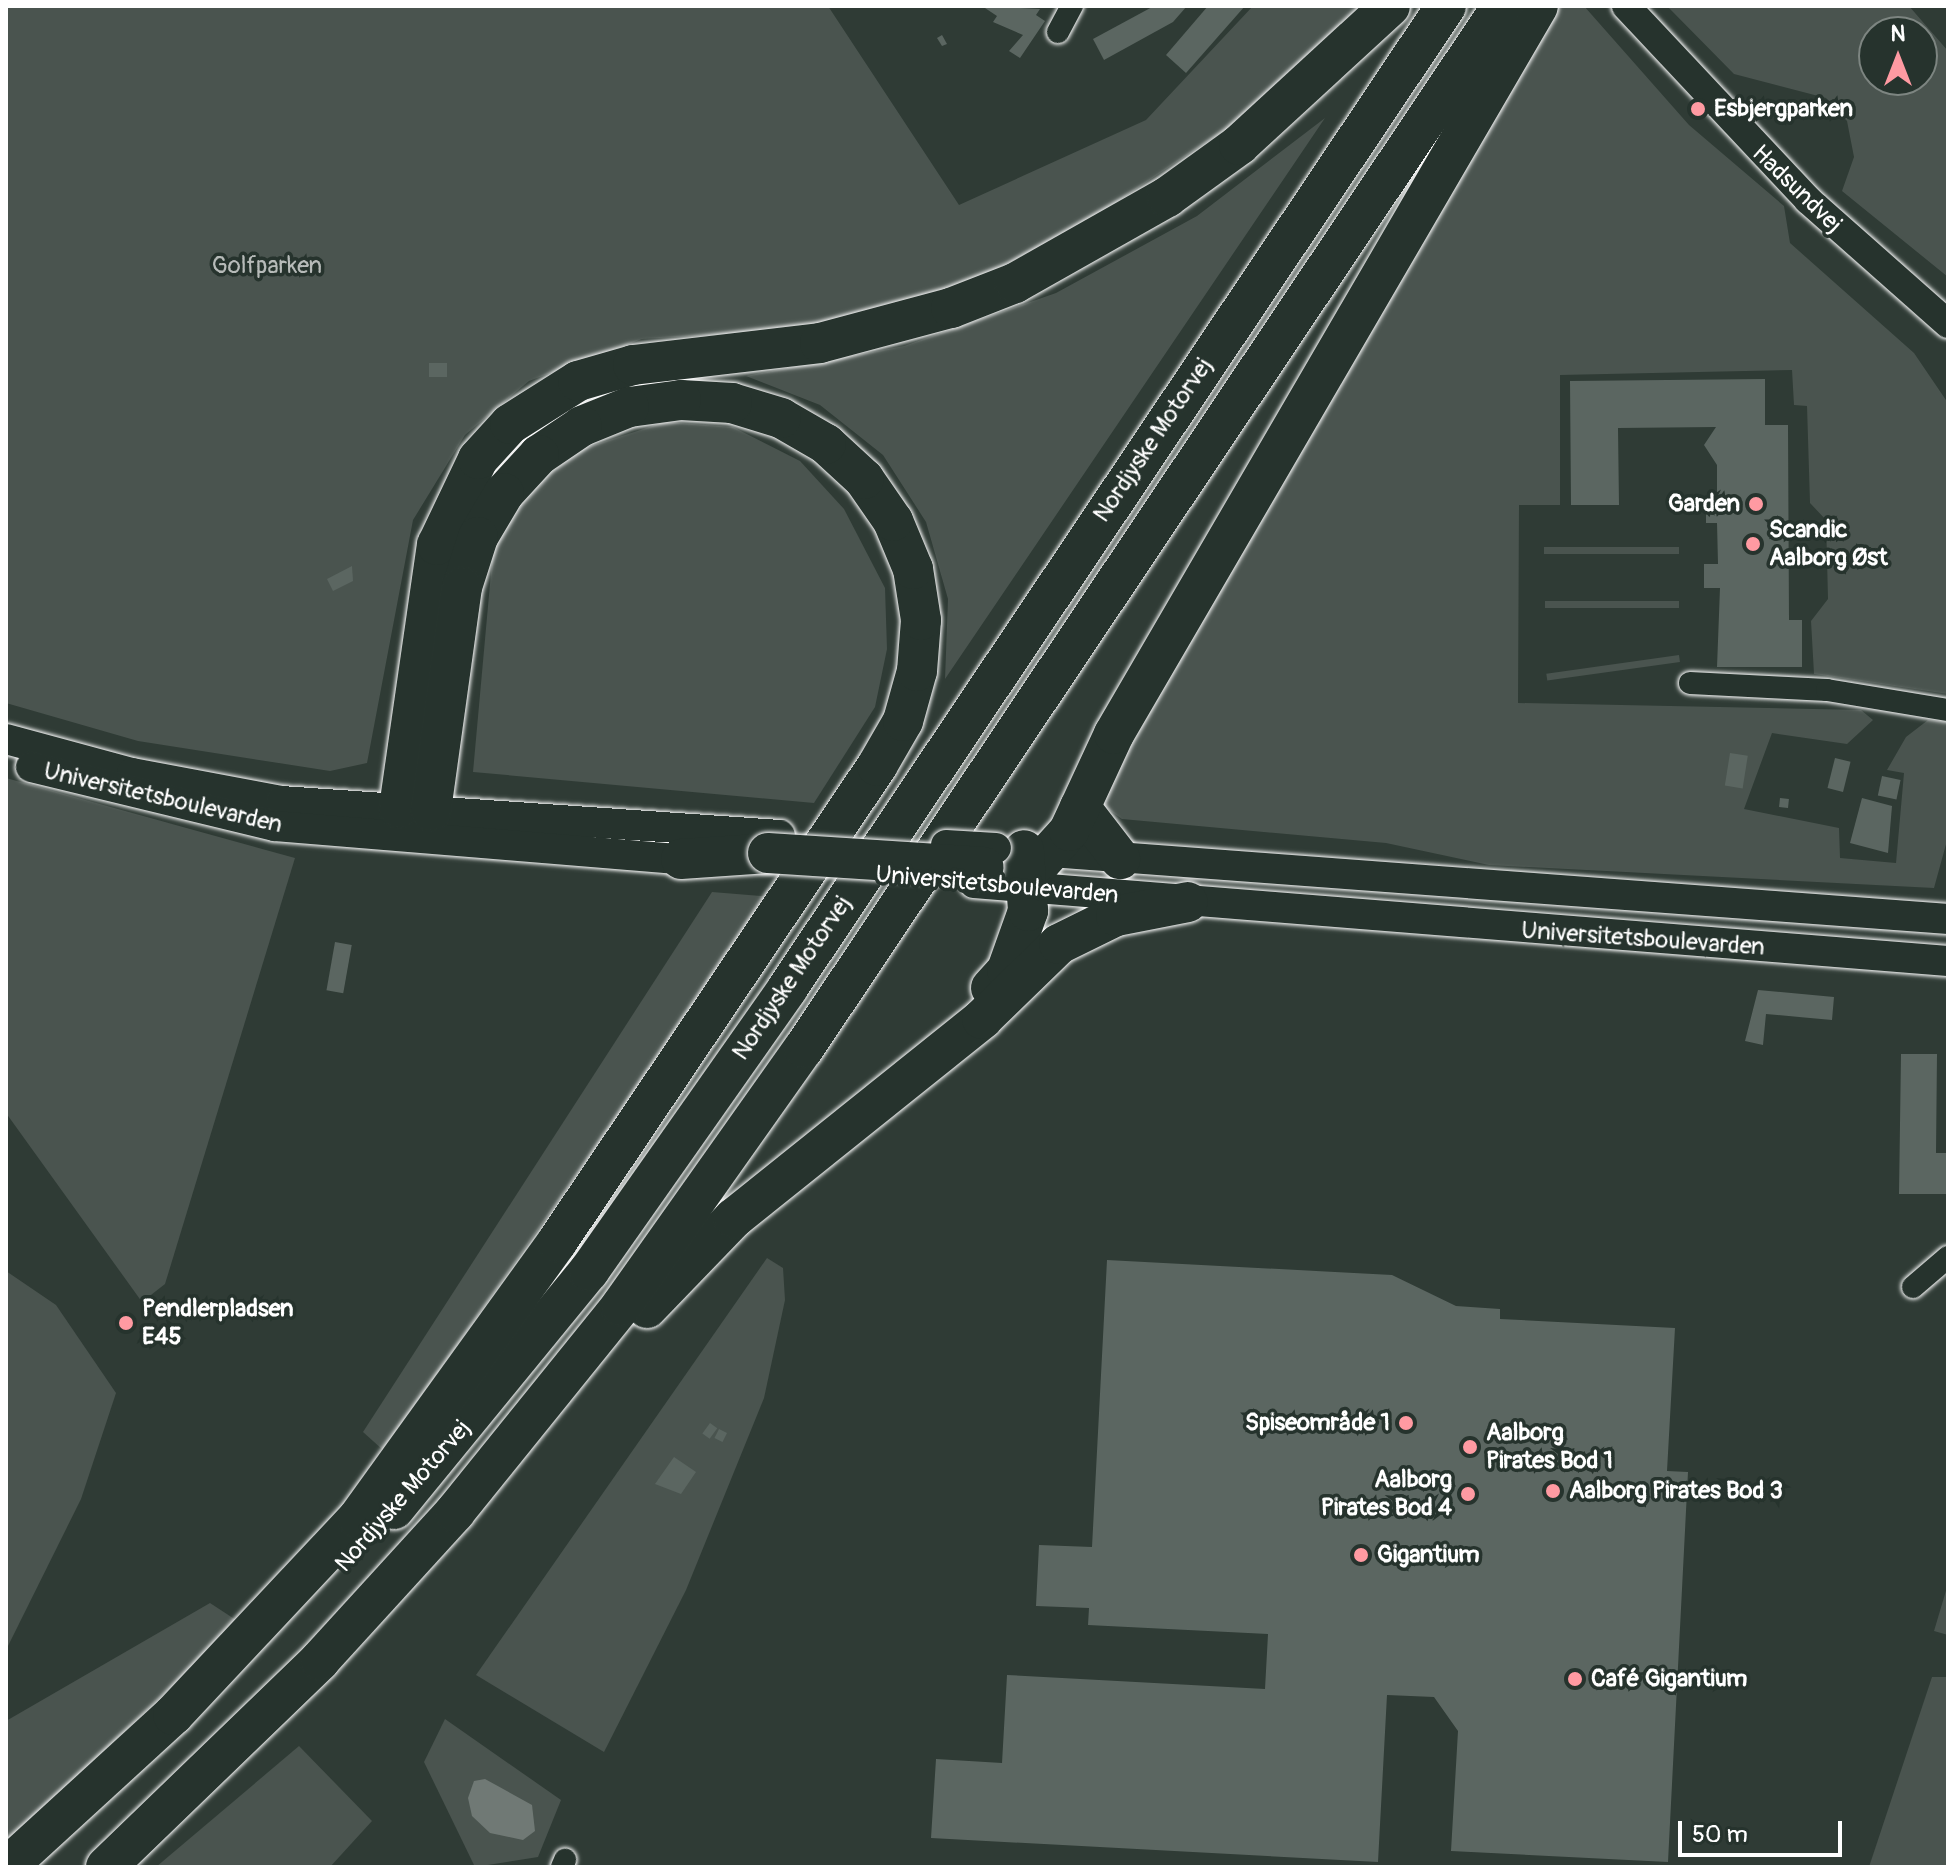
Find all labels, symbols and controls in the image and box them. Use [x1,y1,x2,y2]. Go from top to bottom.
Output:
north arrow [1858,16,1938,96]
text: N [1891,20,1905,48]
place label: Esbjergparken [1714,95,1853,123]
marker: Esbjergparken [1689,100,1707,118]
street label: Hadsundvej [1746,139,1848,239]
park label: Golfparken [212,252,322,280]
street label: Nordjyske Motorvej [1087,352,1219,528]
place label: Garden [1668,490,1740,518]
marker: Garden [1747,495,1765,513]
place label: Scandic Aalborg Øst [1769,516,1888,572]
marker: Scandic Aalborg Øst [1744,535,1762,553]
street label: Universitetsboulevarden [41,757,285,839]
street label: Universitetsboulevarden [874,860,1120,910]
street label: Nordjyske Motorvej [726,890,858,1066]
street label: Universitetsboulevarden [1520,916,1766,962]
place label: Pendlerpladsen E45 [142,1295,294,1351]
marker: Pendlerpladsen E45 [117,1314,135,1332]
place label: Spiseområde 1 [1245,1409,1390,1437]
street label: Nordjyske Motorvej [329,1414,477,1578]
marker: Spiseområde 1 [1397,1414,1415,1432]
place label: Aalborg Pirates Bod 1 [1486,1419,1613,1475]
marker: Aalborg Pirates Bod 1 [1461,1438,1479,1456]
place label: Aalborg Pirates Bod 4 [1321,1466,1452,1522]
place label: Aalborg Pirates Bod 3 [1569,1477,1783,1505]
marker: Aalborg Pirates Bod 3 [1544,1482,1562,1500]
marker: Aalborg Pirates Bod 4 [1459,1485,1477,1503]
place label: Gigantium [1377,1541,1480,1569]
marker: Gigantium [1352,1546,1370,1564]
place label: Café Gigantium [1591,1665,1747,1693]
marker: Café Gigantium [1566,1670,1584,1688]
scale bar [1682,1805,1846,1855]
text: 50 m [1692,1820,1748,1849]

